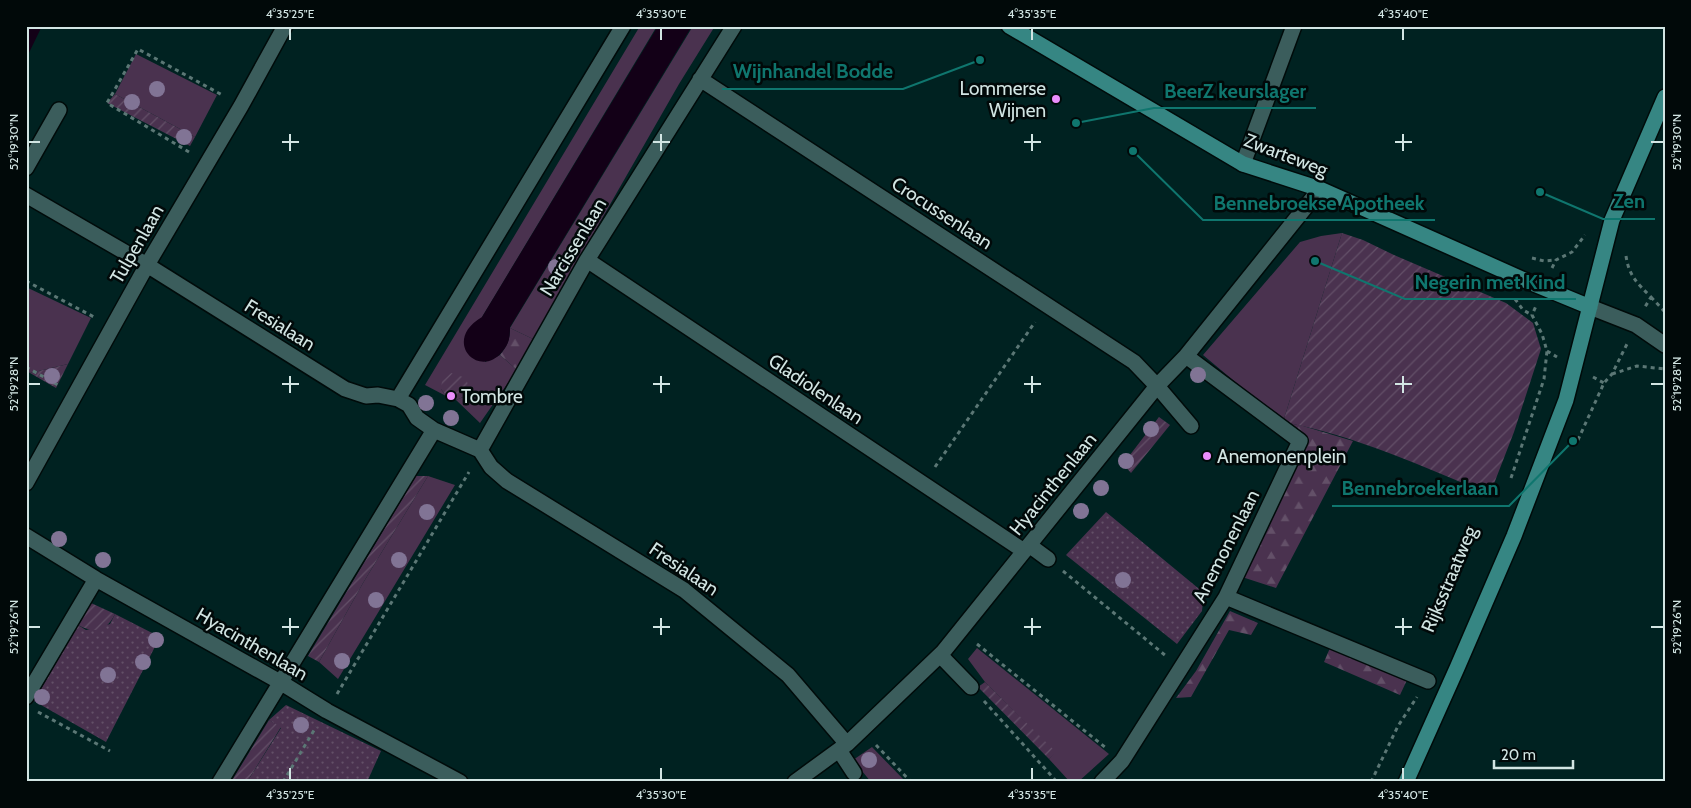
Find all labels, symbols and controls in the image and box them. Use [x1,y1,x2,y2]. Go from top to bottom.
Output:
text: 4°35'25"E [266,6,315,21]
text: 4°35'30"E [636,6,687,21]
text: 4°35'35"E [1008,6,1057,21]
text: 4°35'40"E [1378,6,1429,21]
callout: Wijnhandel Bodde [722,54,903,89]
text: Wijnhandel Bodde [733,59,893,83]
callout: BeerZ keurslager [1154,73,1316,108]
place label: Lommerse Wijnen [960,77,1046,122]
text: BeerZ keurslager [1164,79,1306,103]
marker: Lommerse Wijnen [1050,93,1062,105]
text: 52°19'30"N [6,114,21,170]
text: 52°19'30"N [1669,114,1684,170]
street label: Zwarteweg [1241,129,1332,182]
street label: Crocussenlaan [887,172,997,254]
callout: Zen [1603,184,1655,219]
callout: Bennebroekse Apotheek [1203,185,1435,220]
text: Zen [1613,189,1645,213]
text: Bennebroekse Apotheek [1213,191,1425,215]
street label: Narcissenlaan [535,194,611,300]
street label: Tulpenlaan [105,200,169,288]
callout: Negerin met Kind [1405,264,1576,299]
text: Negerin met Kind [1415,270,1565,294]
street label: Fresialaan [240,294,320,356]
street label: Gladiolenlaan [764,349,868,429]
text: 52°19'28"N [6,357,21,411]
text: 52°19'28"N [1669,357,1684,411]
place label: Tombre [461,385,523,408]
marker: Tombre [445,390,457,402]
street label: Hyacinthenlaan [1005,428,1101,540]
place label: Anemonenplein [1217,445,1347,468]
marker: Anemonenplein [1201,450,1213,462]
callout: Bennebroekerlaan [1332,471,1509,506]
text: Bennebroekerlaan [1341,476,1499,500]
street label: Anemonenlaan [1188,486,1264,606]
street label: Rijksstraatweg [1416,522,1482,636]
street label: Fresialaan [645,537,723,601]
text: 52°19'26"N [6,600,21,654]
text: 52°19'26"N [1669,600,1684,654]
street label: Hyacinthenlaan [192,603,312,685]
scale bar [1494,738,1572,770]
text: 20 m [1501,746,1536,764]
text: 4°35'25"E [266,787,315,802]
text: 4°35'30"E [636,787,687,802]
text: 4°35'35"E [1008,787,1057,802]
text: 4°35'40"E [1378,787,1429,802]

